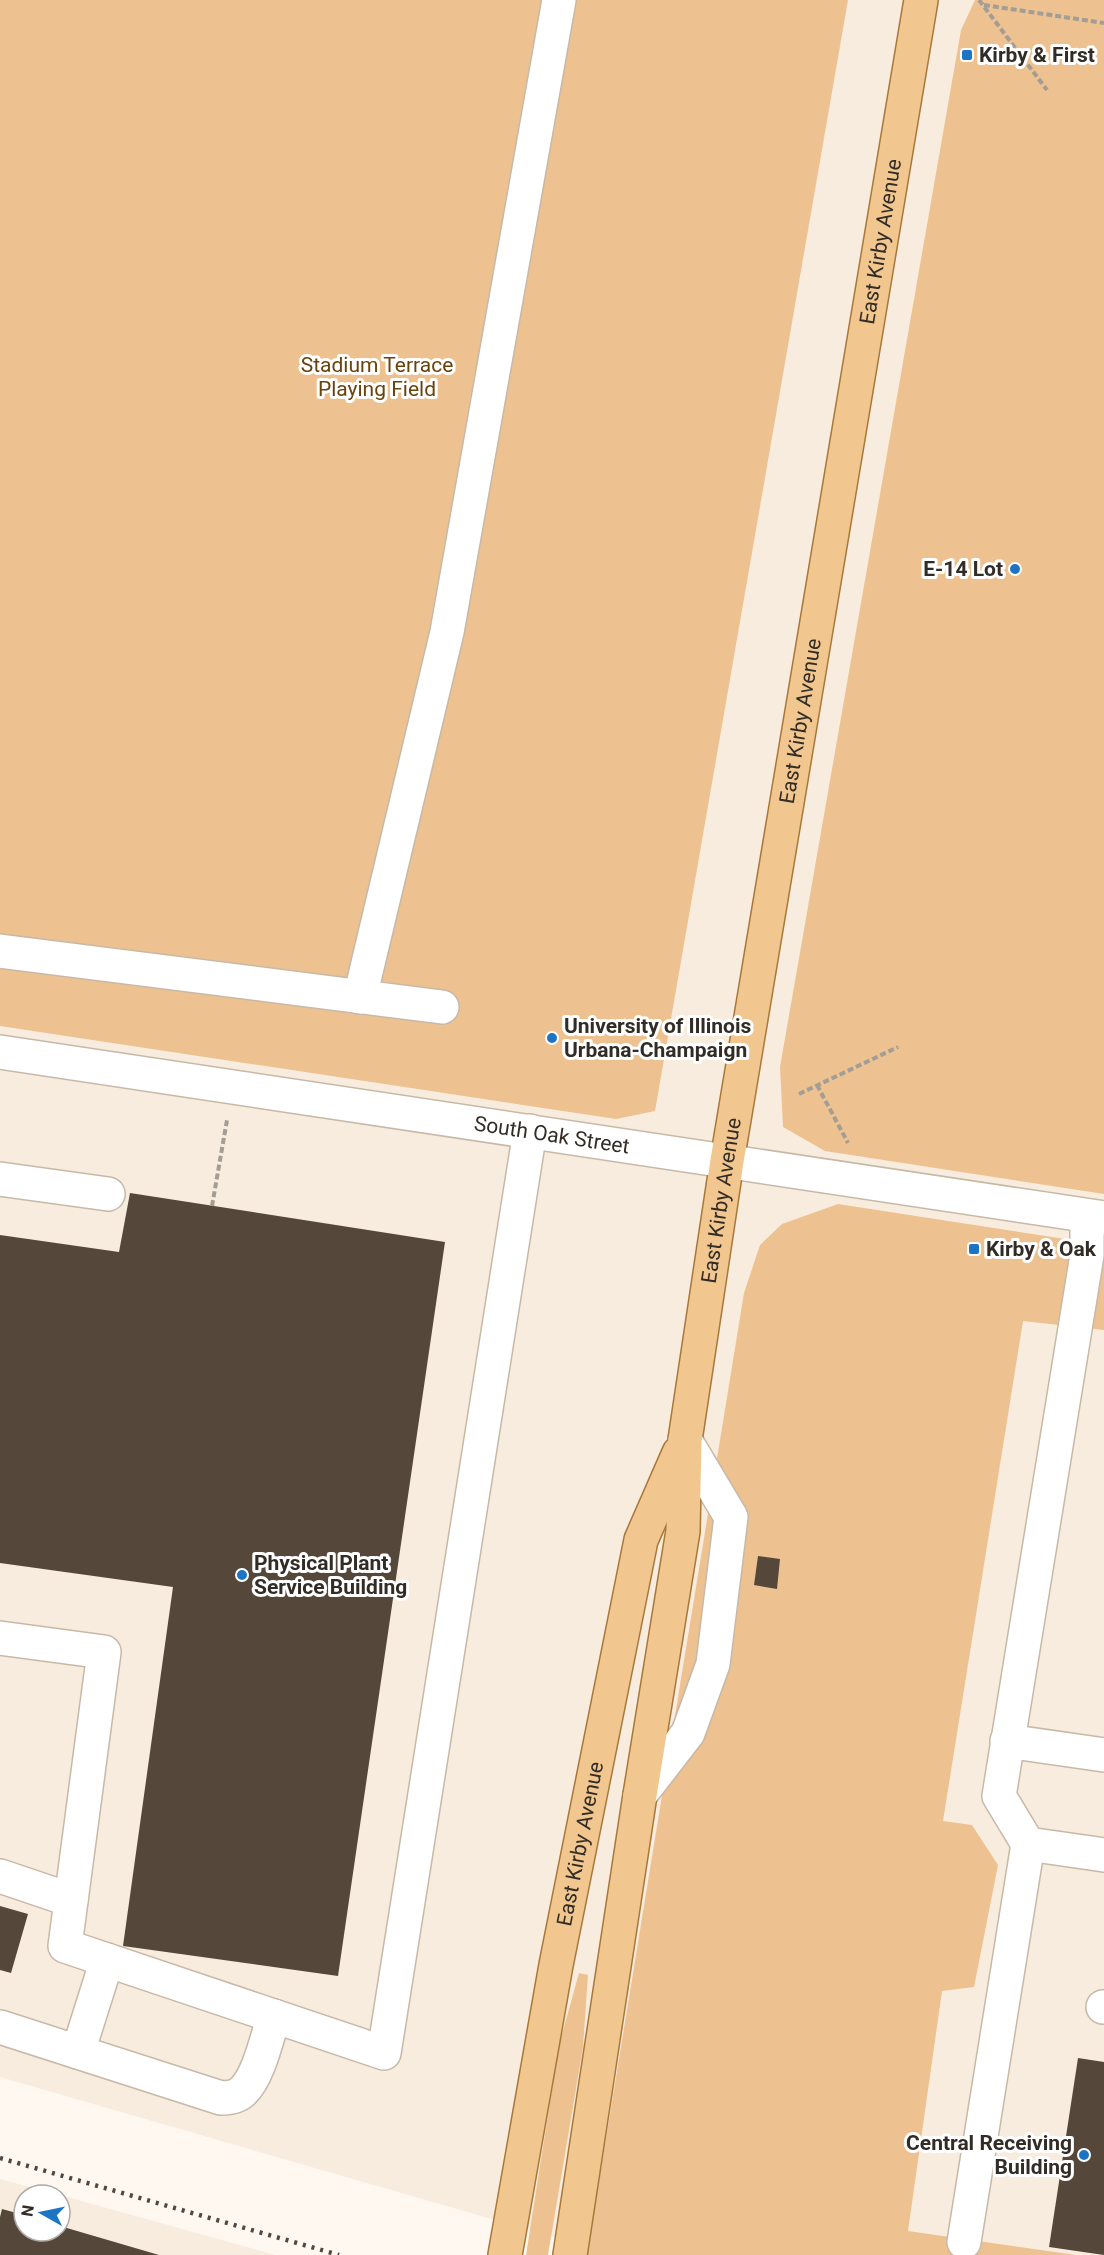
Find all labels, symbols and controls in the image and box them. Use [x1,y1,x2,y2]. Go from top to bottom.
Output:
place label: Kirby & First [979,43,1095,67]
marker: Kirby & First [960,48,974,62]
street label: East Kirby Avenue [855,157,906,326]
park label: Stadium Terrace Playing Field [301,353,453,401]
place label: E-14 Lot [923,557,1003,581]
marker: E-14 Lot [1008,562,1022,576]
street label: East Kirby Avenue [775,637,826,806]
place label: University of Illinois Urbana-Champaign [564,1014,752,1062]
marker: University of Illinois Urbana-Champaign [545,1031,559,1045]
street label: South Oak Street [472,1111,631,1159]
street label: East Kirby Avenue [697,1116,746,1285]
place label: Kirby & Oak [986,1237,1097,1261]
marker: Kirby & Oak [967,1242,981,1256]
place label: Physical Plant Service Building [254,1551,407,1599]
marker: Physical Plant Service Building [235,1568,249,1582]
street label: East Kirby Avenue [552,1759,608,1928]
place label: Central Receiving Building [906,2131,1072,2179]
marker: Central Receiving Building [1077,2148,1091,2162]
north arrow [12,2183,72,2243]
text: N [17,2204,38,2218]

